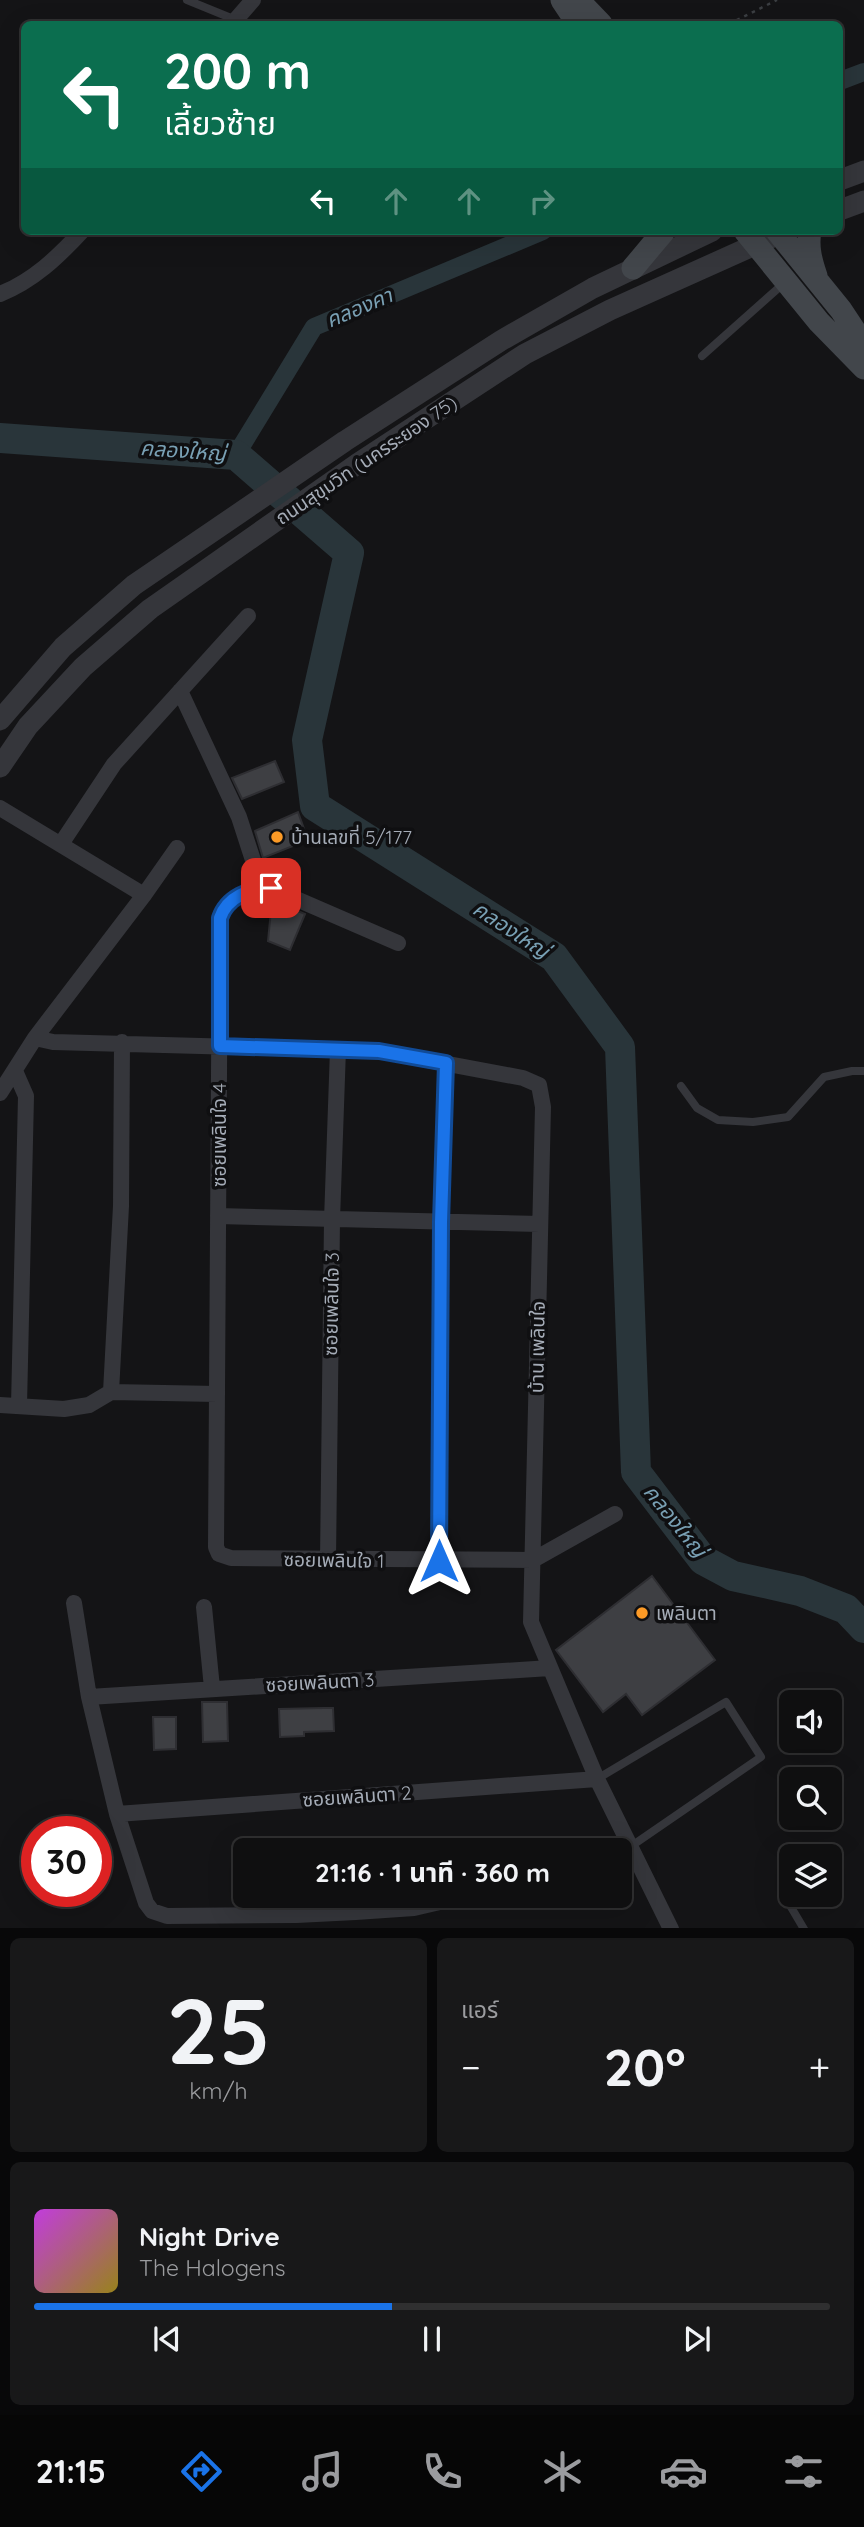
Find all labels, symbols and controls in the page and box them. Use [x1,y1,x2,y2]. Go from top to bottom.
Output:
text: 200 m [164,40,311,101]
icon: left [49,49,140,140]
text: เลี้ยวซ้าย [164,103,276,143]
icon: left [304,182,342,220]
icon: ahead [377,182,415,220]
icon: ahead [450,182,488,220]
icon: right [523,182,561,220]
water label: คลองคา [321,281,397,333]
street label: ถนนสุขุมวิท (นครระยอง 75) [271,390,461,530]
water label: คลองใหญ่ [139,434,230,466]
place label: บ้านเลขที่ 5/177 [291,824,412,849]
marker: บ้านเลขที่ 5/177 [269,829,285,845]
pin [241,858,301,918]
icon: arrive [252,869,290,907]
water label: คลองใหญ่ [469,895,557,965]
street label: ซอยเพลินใจ 4 [207,1083,231,1187]
street label: ซอยเพลินใจ 3 [318,1252,344,1356]
street label: บ้าน เพลินใจ [524,1301,550,1393]
water label: คลองใหญ่ [639,1479,715,1564]
position arrow [402,1524,476,1598]
street label: ซอยเพลินใจ 1 [283,1547,385,1573]
place label: เพลินตา [656,1601,717,1625]
marker: เพลินตา [634,1605,650,1621]
street label: ซอยเพลินตา 3 [265,1667,375,1697]
map controls [779,1690,842,1907]
button: sound [779,1690,842,1753]
button: search [779,1767,842,1830]
street label: ซอยเพลินตา 2 [302,1780,412,1812]
speed limit sign: 30 [21,1816,112,1907]
button: layers [779,1844,842,1907]
text: 21:16 · 1 นาที · 360 m [315,1856,550,1889]
text: 25 [166,1973,271,2087]
text: แอร์ [461,1995,498,2024]
text: 20° [604,2034,686,2099]
text: − [461,2043,481,2091]
text: + [809,2043,830,2091]
text: km/h [189,2076,248,2105]
text: Night Drive [139,2220,280,2253]
text: The Halogens [139,2253,286,2282]
icon: previous [148,2320,186,2358]
icon: pause [413,2320,451,2358]
icon: next [678,2320,716,2358]
icon: directions [177,2447,226,2496]
icon: music [298,2447,347,2496]
icon: phone [418,2447,467,2496]
icon: climate [538,2447,587,2496]
icon: car [659,2447,708,2496]
icon: filters [779,2447,828,2496]
text: 21:15 [36,2451,106,2491]

